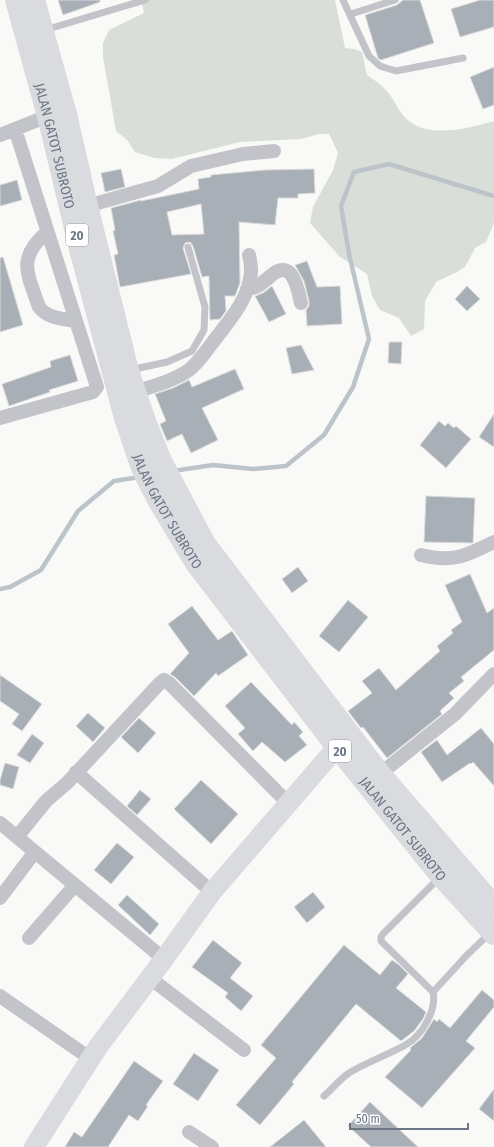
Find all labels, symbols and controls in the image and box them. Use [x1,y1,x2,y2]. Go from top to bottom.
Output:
street label: JALAN GATOT SUBROTO [31,81,79,211]
road number: 20 [66,224,88,246]
street label: JALAN GATOT SUBROTO [129,452,206,573]
road number: 20 [329,740,351,762]
street label: JALAN GATOT SUBROTO [356,773,450,884]
scale bar [350,1105,468,1131]
text: 50 m [356,1112,380,1126]

